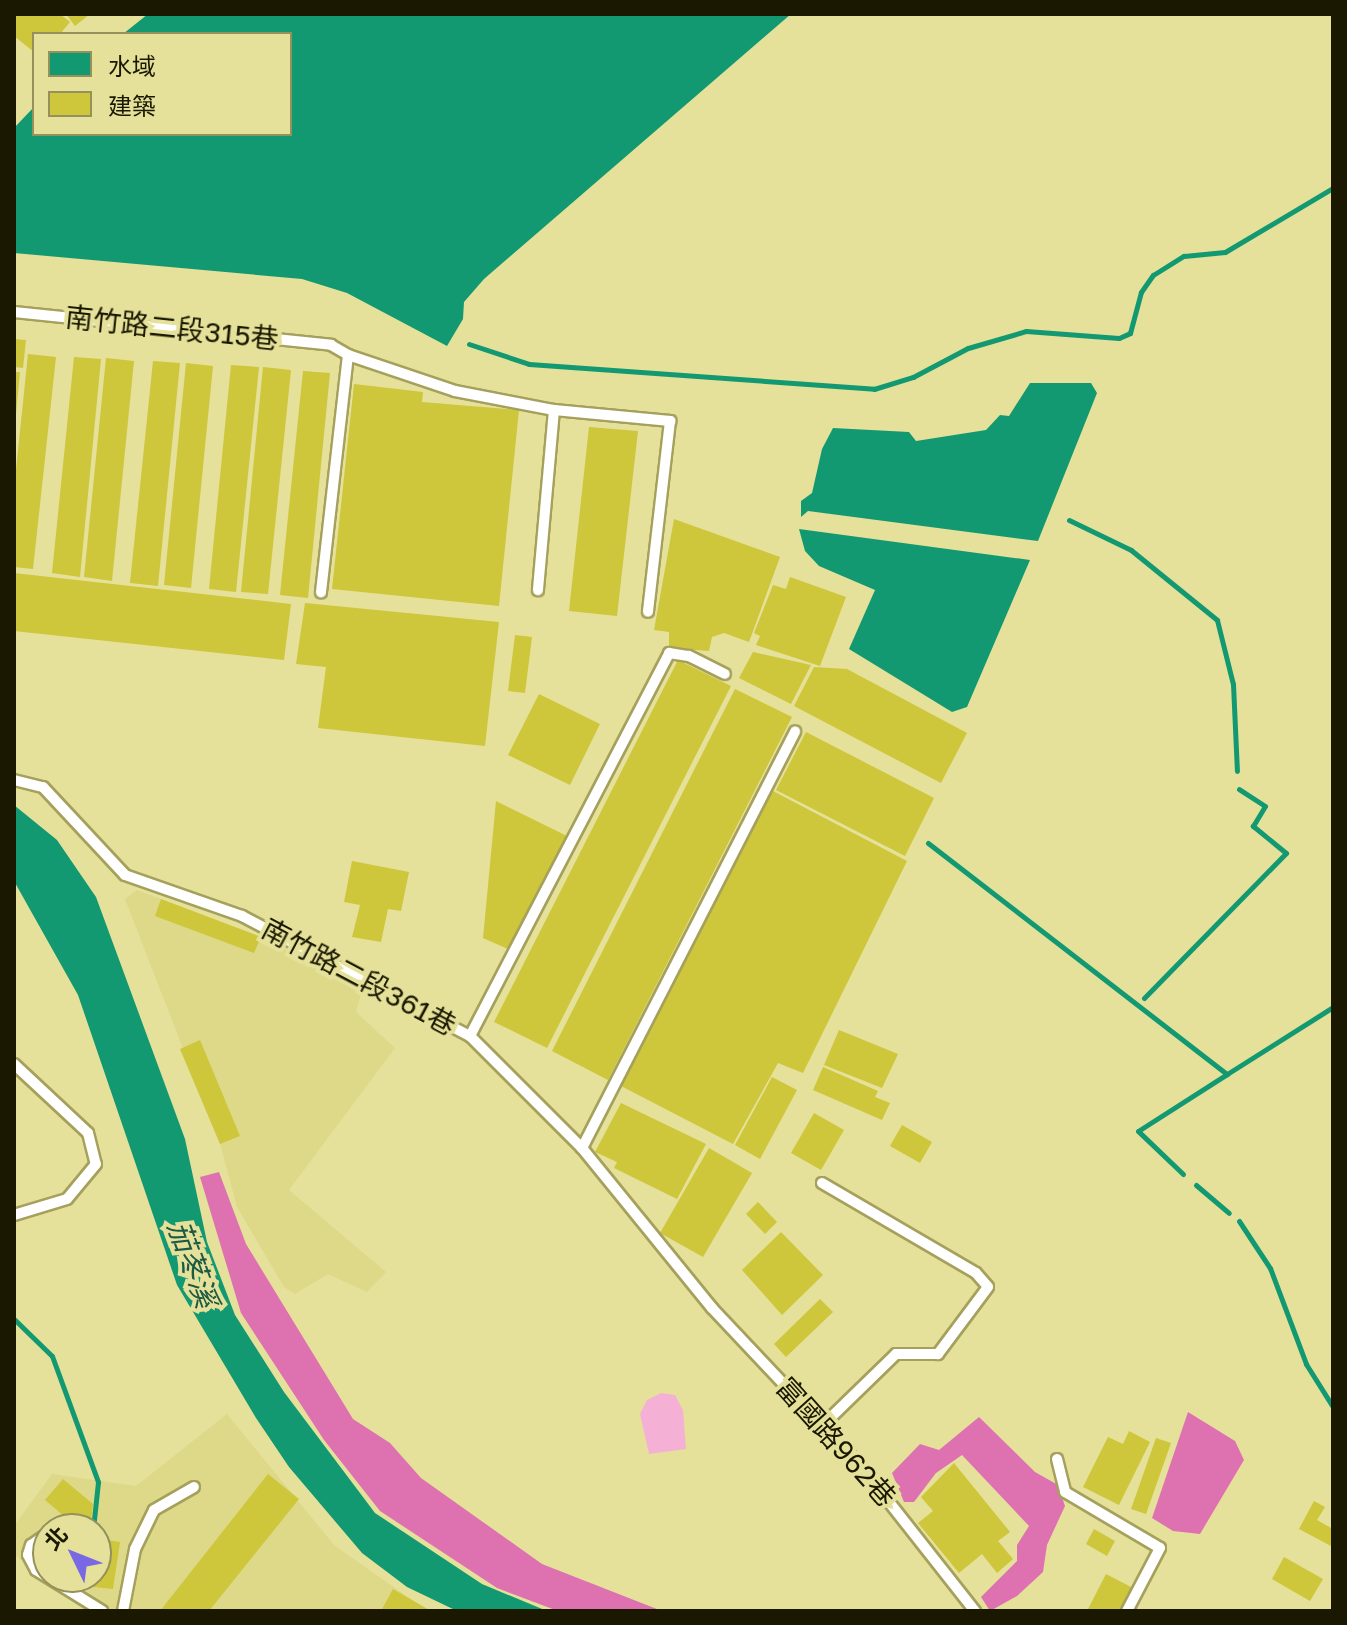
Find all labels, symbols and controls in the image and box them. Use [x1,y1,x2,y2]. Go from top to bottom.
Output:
legend [32,32,292,136]
text: 水域 [108,51,156,80]
text: 建築 [108,91,156,120]
street label: 南竹路二段315巷 [64,300,280,356]
street label: 南竹路二段361巷 [256,912,462,1042]
water label: 茄苳溪 [161,1216,225,1312]
street label: 富國路962巷 [769,1371,903,1513]
north arrow [32,1513,112,1593]
text: 北 [38,1520,73,1555]

